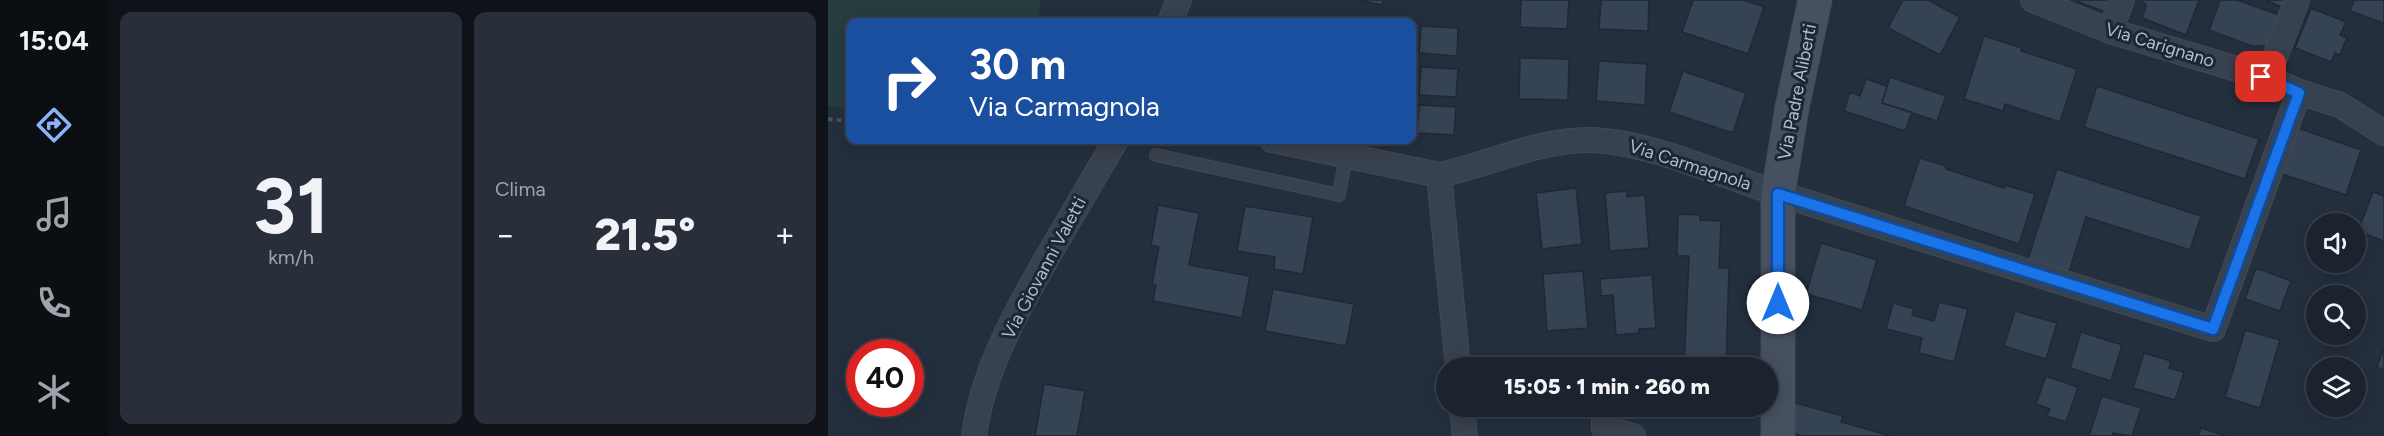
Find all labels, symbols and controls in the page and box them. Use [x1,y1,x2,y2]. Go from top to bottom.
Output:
street label: Via Carignano [2103,18,2217,72]
street label: Via Padre Aliberti [1773,22,1821,162]
text: 15:04 [19,24,89,57]
text: 30 m [969,39,1066,90]
icon: right [870,42,948,120]
pin [2235,51,2286,102]
icon: arrive [2244,60,2277,93]
text: Via Carmagnola [969,90,1160,123]
icon: directions [33,104,75,146]
street label: Via Carmagnola [1626,135,1754,195]
text: 31 [253,159,329,253]
text: Clima [495,177,546,201]
icon: music [33,193,75,235]
street label: Via Giovanni Valetti [997,193,1091,343]
text: 21.5° [594,207,696,261]
map controls [2306,213,2366,417]
button: sound [2306,213,2366,273]
text: − [495,215,516,254]
text: + [774,215,795,254]
text: km/h [268,245,314,269]
position arrow [1746,271,1810,335]
icon: phone [33,282,75,324]
button: search [2306,285,2366,345]
speed limit sign: 40 [846,339,924,417]
button: layers [2306,357,2366,417]
icon: climate [33,371,75,413]
text: 15:05 · 1 min · 260 m [1504,373,1710,400]

